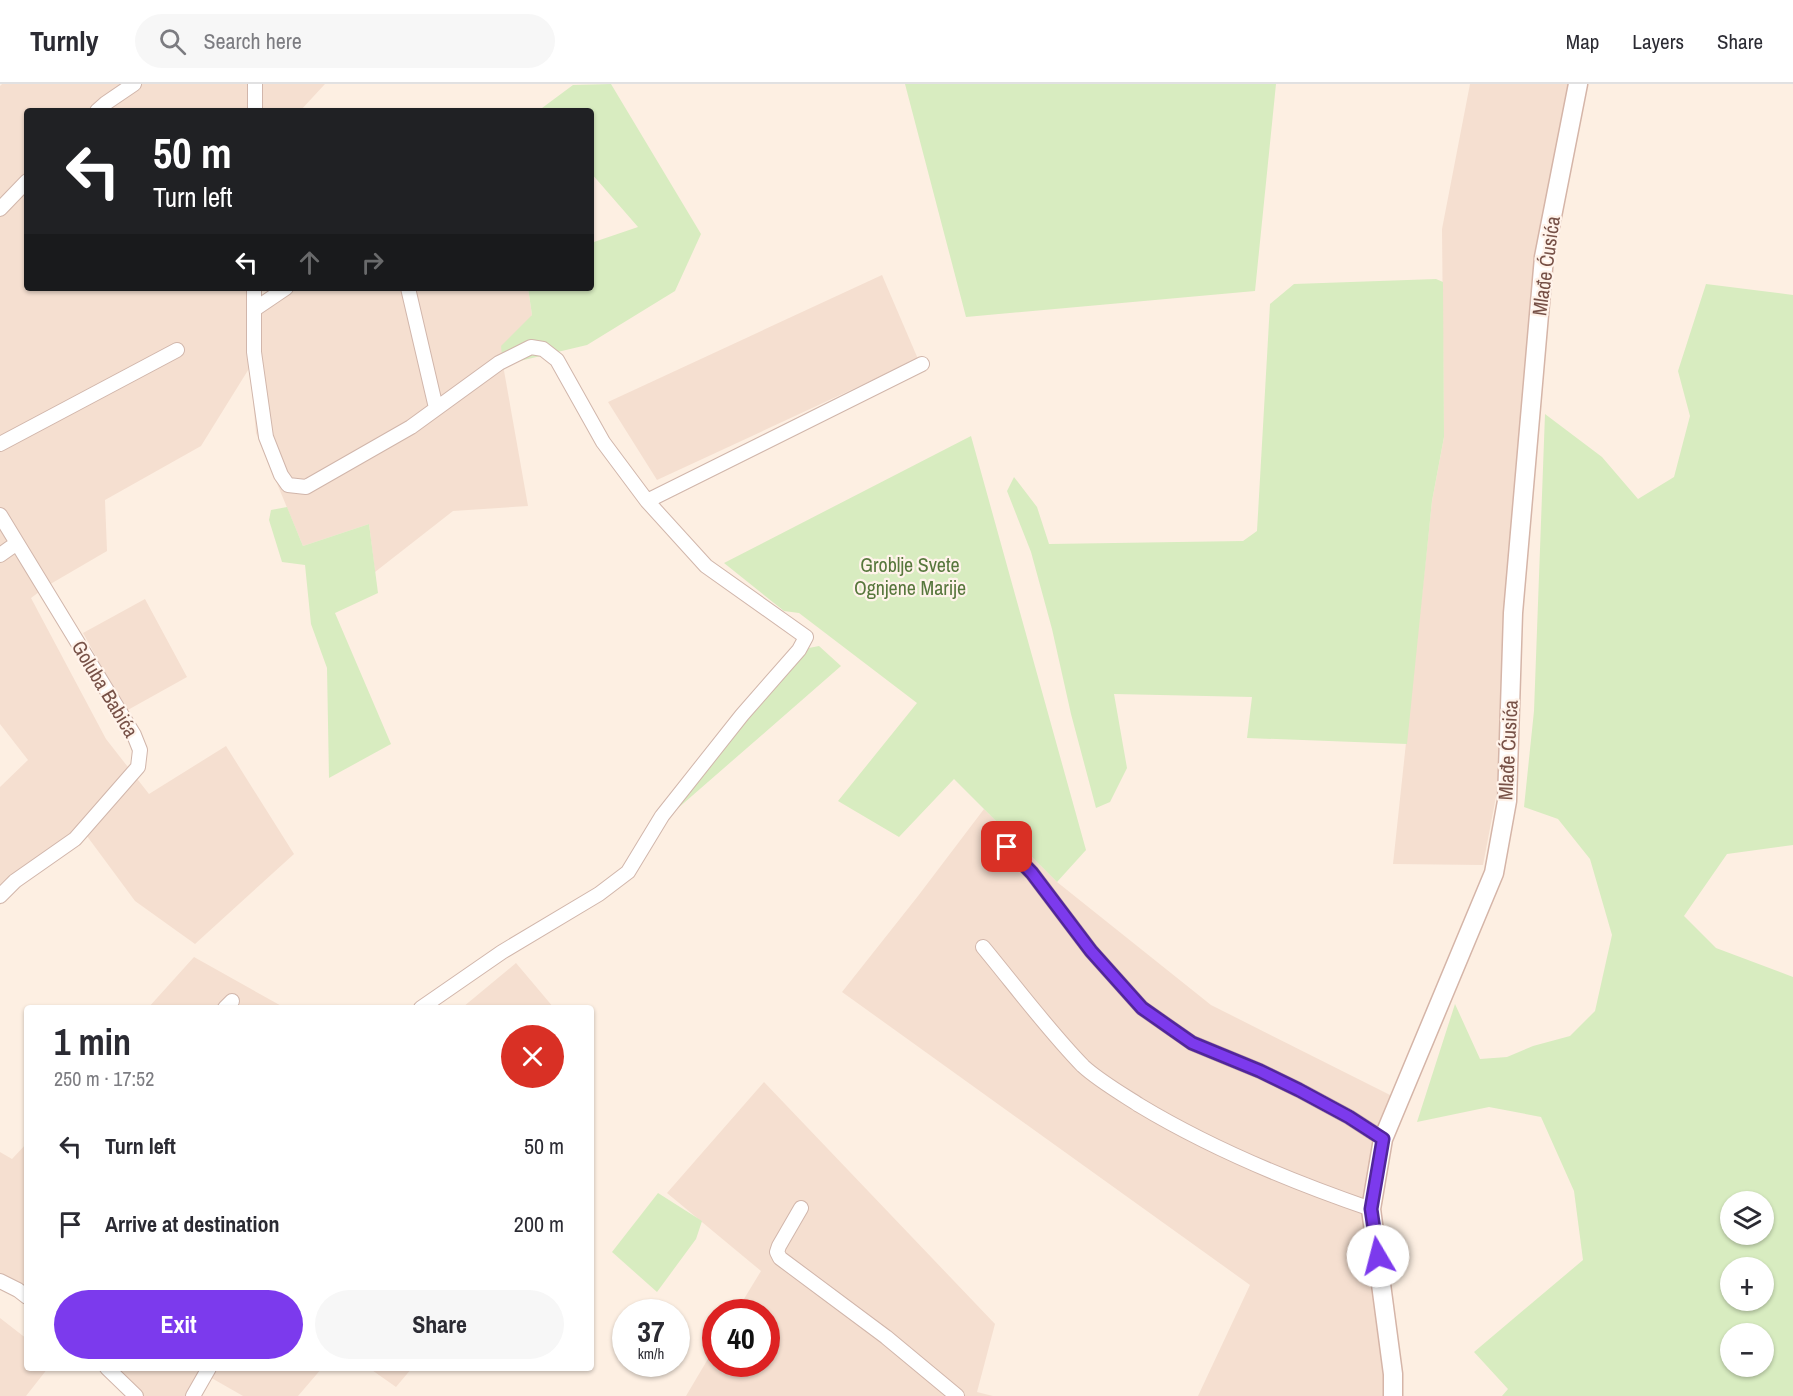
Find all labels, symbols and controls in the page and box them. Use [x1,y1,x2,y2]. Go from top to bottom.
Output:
search box [135,14,555,68]
text: Turnly [30,22,99,60]
icon: search [156,25,189,58]
text: Search here [204,26,302,56]
text: Map [1566,27,1599,56]
text: Layers [1632,27,1684,56]
text: Share [1717,27,1763,56]
text: 50 m [153,125,232,181]
icon: left [54,132,132,210]
text: Turn left [153,179,232,215]
street label: Mlađe Ćusića [1525,214,1566,317]
icon: left [230,246,263,279]
icon: ahead [293,246,326,279]
icon: right [356,246,389,279]
park label: Groblje Svete Ognjene Marije [854,551,966,601]
street label: Goluba Babića [66,635,145,742]
street label: Mlađe Ćusića [1491,699,1524,801]
pin [981,821,1032,872]
icon: arrive [990,830,1023,863]
text: 1 min [54,1018,131,1066]
button: close [501,1025,564,1088]
text: 250 m · 17:52 [54,1065,154,1092]
icon: left [54,1130,87,1163]
text: Turn left [105,1131,176,1161]
text: 50 m [524,1131,564,1161]
map controls [1720,1191,1774,1377]
button: layers [1720,1191,1774,1245]
icon: arrive [54,1208,87,1241]
text: Arrive at destination [105,1209,279,1239]
text: 200 m [514,1209,564,1239]
position arrow [1346,1224,1410,1288]
button: + [1720,1257,1774,1311]
button: Exit [54,1290,303,1359]
button: Share [315,1290,564,1359]
speed limit sign: 40 [702,1299,780,1377]
text: 37 [637,1311,665,1351]
button: − [1720,1323,1774,1377]
text: km/h [638,1343,664,1364]

